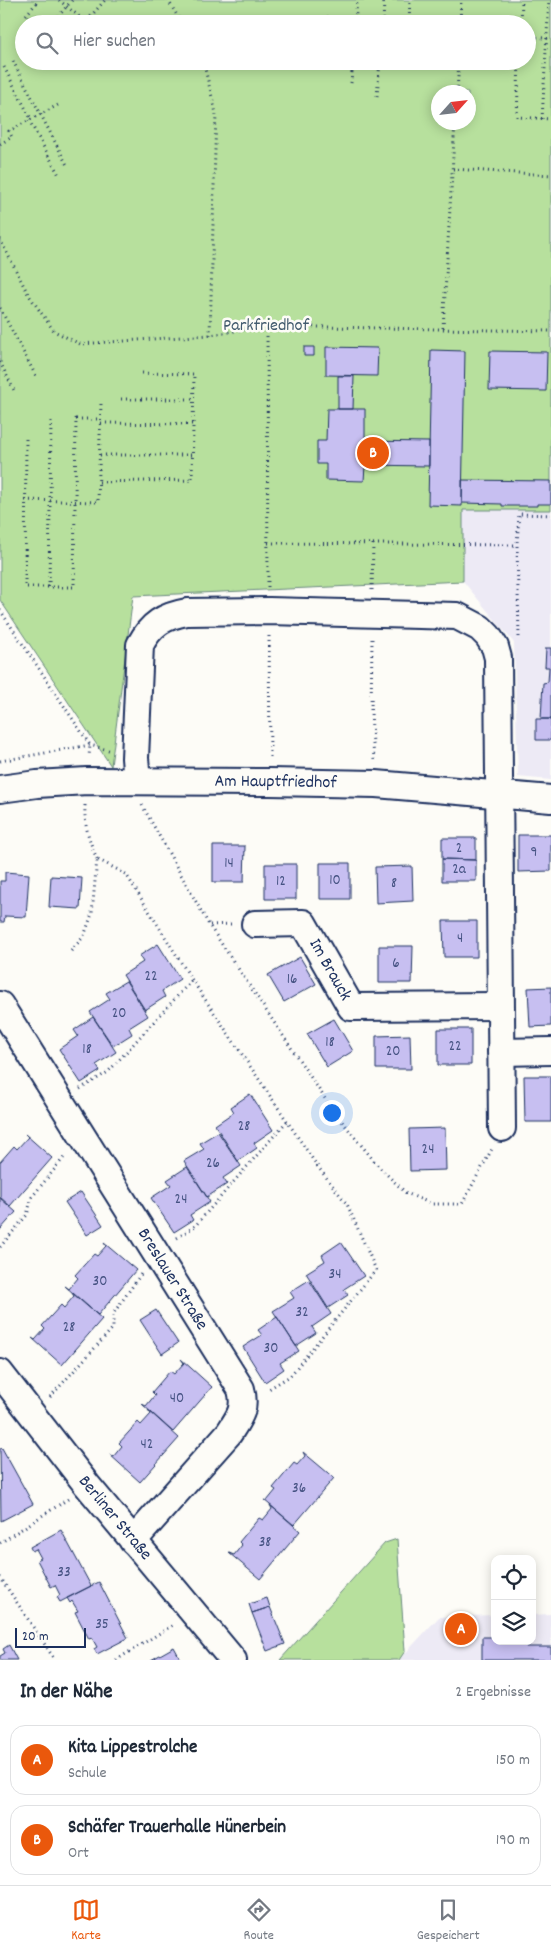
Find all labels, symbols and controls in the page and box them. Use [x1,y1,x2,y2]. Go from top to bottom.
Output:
search box [15,15,536,70]
icon: search [33,29,61,57]
text: Hier suchen [73,29,156,56]
north arrow [431,85,476,130]
park label: Parkfriedhof [223,314,310,339]
pin: B [357,434,389,472]
street label: Am Hauptfriedhof [214,769,337,796]
house number: 2 [456,838,462,860]
house number: 9 [531,842,537,864]
house number: 14 [224,853,234,875]
house number: 2a [452,859,467,881]
house number: 10 [329,870,341,892]
house number: 12 [276,871,286,893]
house number: 8 [391,873,397,895]
house number: 4 [457,928,463,950]
street label: Im Brauck [302,934,358,1006]
house number: 6 [392,953,400,975]
house number: 22 [144,966,158,988]
house number: 16 [287,969,297,991]
house number: 20 [112,1003,126,1025]
house number: 18 [325,1032,335,1054]
house number: 22 [448,1036,462,1058]
house number: 18 [82,1039,92,1061]
house number: 20 [386,1041,400,1063]
your location [319,1100,345,1126]
house number: 28 [238,1116,250,1138]
house number: 24 [422,1139,434,1161]
house number: 26 [206,1153,220,1175]
house number: 24 [175,1189,187,1211]
street label: Breslauer Straße [131,1224,214,1335]
house number: 34 [329,1264,341,1286]
house number: 30 [93,1271,107,1293]
house number: 32 [295,1302,309,1324]
house number: 28 [63,1317,75,1339]
house number: 30 [264,1338,278,1360]
house number: 40 [170,1388,184,1410]
house number: 42 [141,1434,153,1456]
street label: Berliner Straße [72,1470,158,1566]
house number: 36 [292,1478,306,1500]
house number: 38 [259,1532,271,1554]
map controls [491,1555,536,1645]
button: locate [491,1555,536,1600]
house number: 33 [57,1562,71,1584]
button: layers [491,1600,536,1645]
pin: A [445,1610,477,1648]
house number: 35 [95,1614,109,1636]
scale bar [15,1625,86,1648]
text: 20 m [22,1627,49,1647]
text: In der Nähe [20,1678,112,1708]
text: 2 Ergebnisse [455,1681,531,1704]
text: Kita Lippestrolche [68,1735,197,1762]
text: A [33,1749,41,1772]
text: 150 m [496,1749,530,1772]
text: Schule [68,1762,107,1785]
text: Schäfer Trauerhalle Hünerbein [68,1815,286,1842]
text: B [33,1829,41,1852]
text: 190 m [496,1829,530,1852]
text: Ort [68,1842,89,1865]
tab: Karte [71,1896,101,1946]
tab: Route [244,1896,274,1946]
tab: Gespeichert [417,1896,480,1946]

